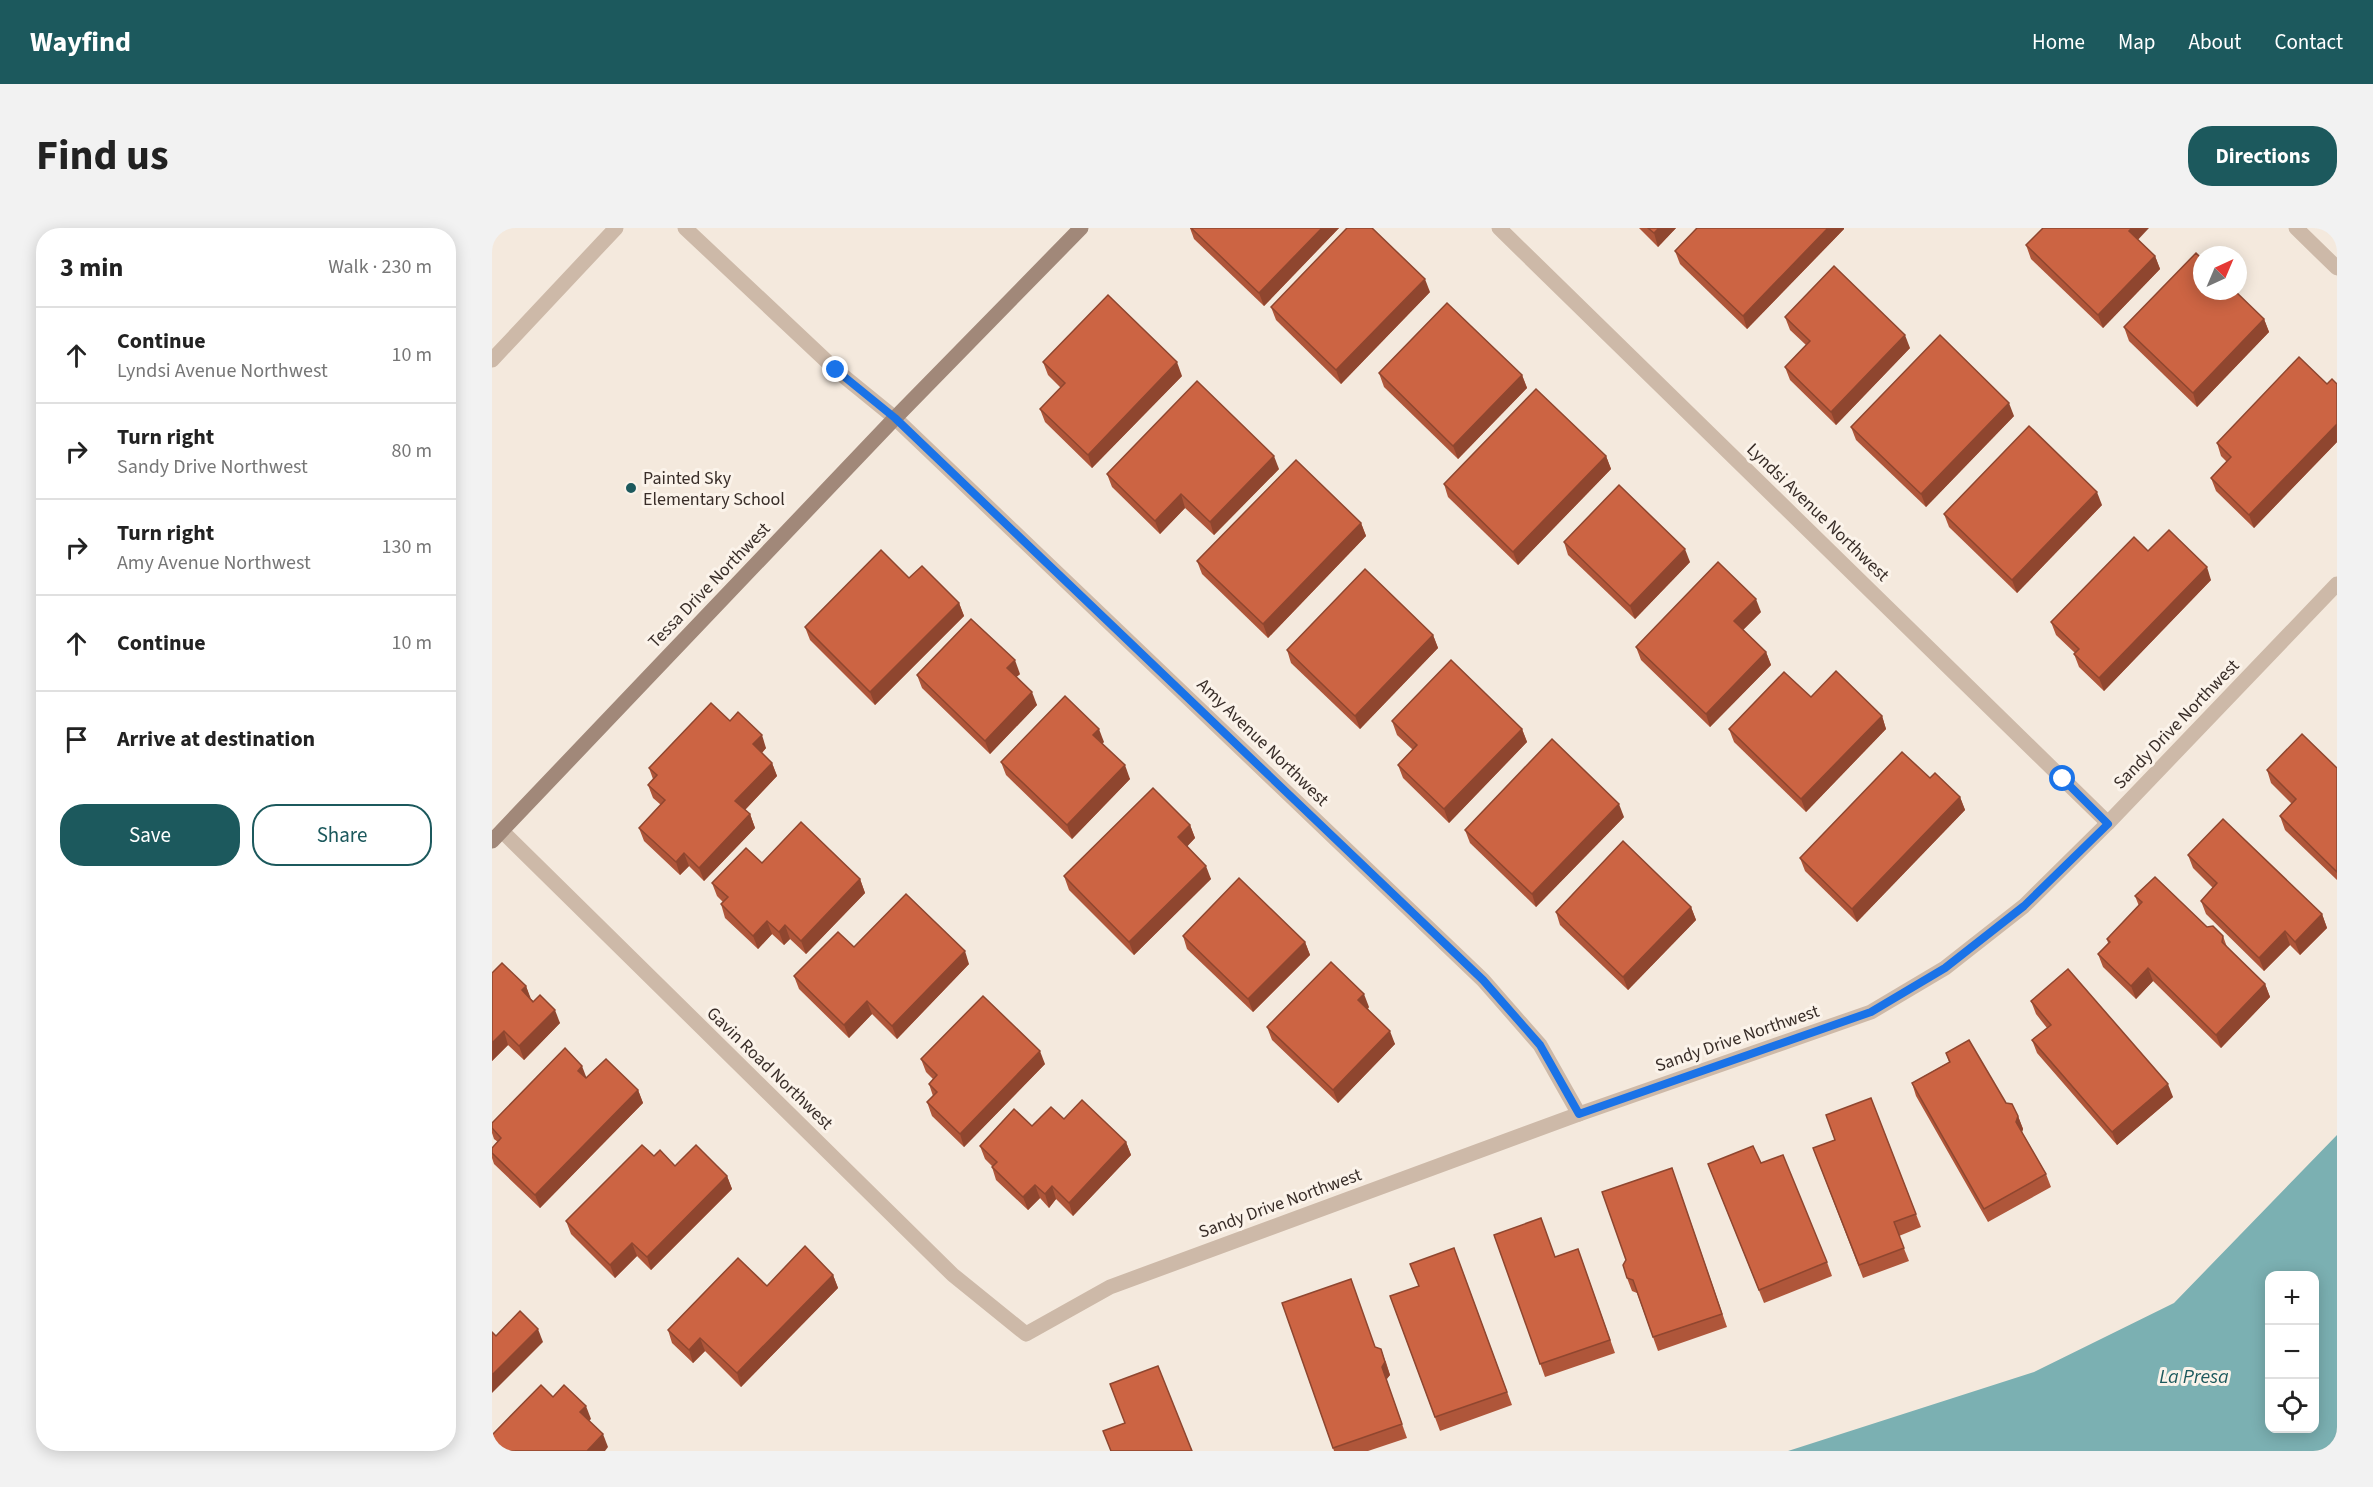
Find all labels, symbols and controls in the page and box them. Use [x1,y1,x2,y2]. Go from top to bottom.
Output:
text: Wayfind [30,22,131,62]
text: Home [2032,27,2085,57]
text: Map [2118,27,2156,57]
text: About [2189,27,2241,57]
text: Contact [2274,27,2343,57]
text: Find us [36,126,169,186]
button: Directions [2188,126,2337,186]
north arrow [2193,246,2247,300]
text: 3 min [60,249,123,286]
text: Walk · 230 m [328,253,432,281]
text: Continue [117,325,206,357]
icon: ahead [60,339,93,372]
text: 10 m [392,341,432,369]
route end [822,356,848,382]
text: Lyndsi Avenue Northwest [117,357,328,385]
text: Turn right [117,421,214,453]
icon: right [60,435,93,468]
text: 80 m [392,437,432,465]
street label: Lyndsi Avenue Northwest [1741,438,1895,587]
text: Sandy Drive Northwest [117,453,308,481]
place label: Painted Sky Elementary School [643,466,785,512]
marker: Painted Sky Elementary School [624,481,638,495]
text: Turn right [117,517,214,549]
street label: Tessa Drive Northwest [643,517,776,654]
icon: right [60,531,93,564]
text: 130 m [382,533,432,561]
text: Amy Avenue Northwest [117,549,311,577]
icon: ahead [60,627,93,660]
text: Continue [117,627,206,659]
text: 10 m [392,629,432,657]
street label: Sandy Drive Northwest [2108,654,2245,795]
street label: Amy Avenue Northwest [1191,673,1334,812]
icon: arrive [60,723,93,756]
text: Arrive at destination [117,723,315,755]
route start [2049,765,2075,791]
button: Save [60,804,240,866]
button: Share [252,804,432,866]
street label: Sandy Drive Northwest [1652,999,1822,1078]
street label: Gavin Road Northwest [701,1001,839,1135]
street label: Sandy Drive Northwest [1195,1162,1365,1245]
map controls [2265,1271,2319,1433]
button: + [2265,1271,2319,1325]
button: − [2265,1325,2319,1379]
water label: La Presa [2159,1363,2229,1391]
button: locate [2265,1379,2319,1433]

